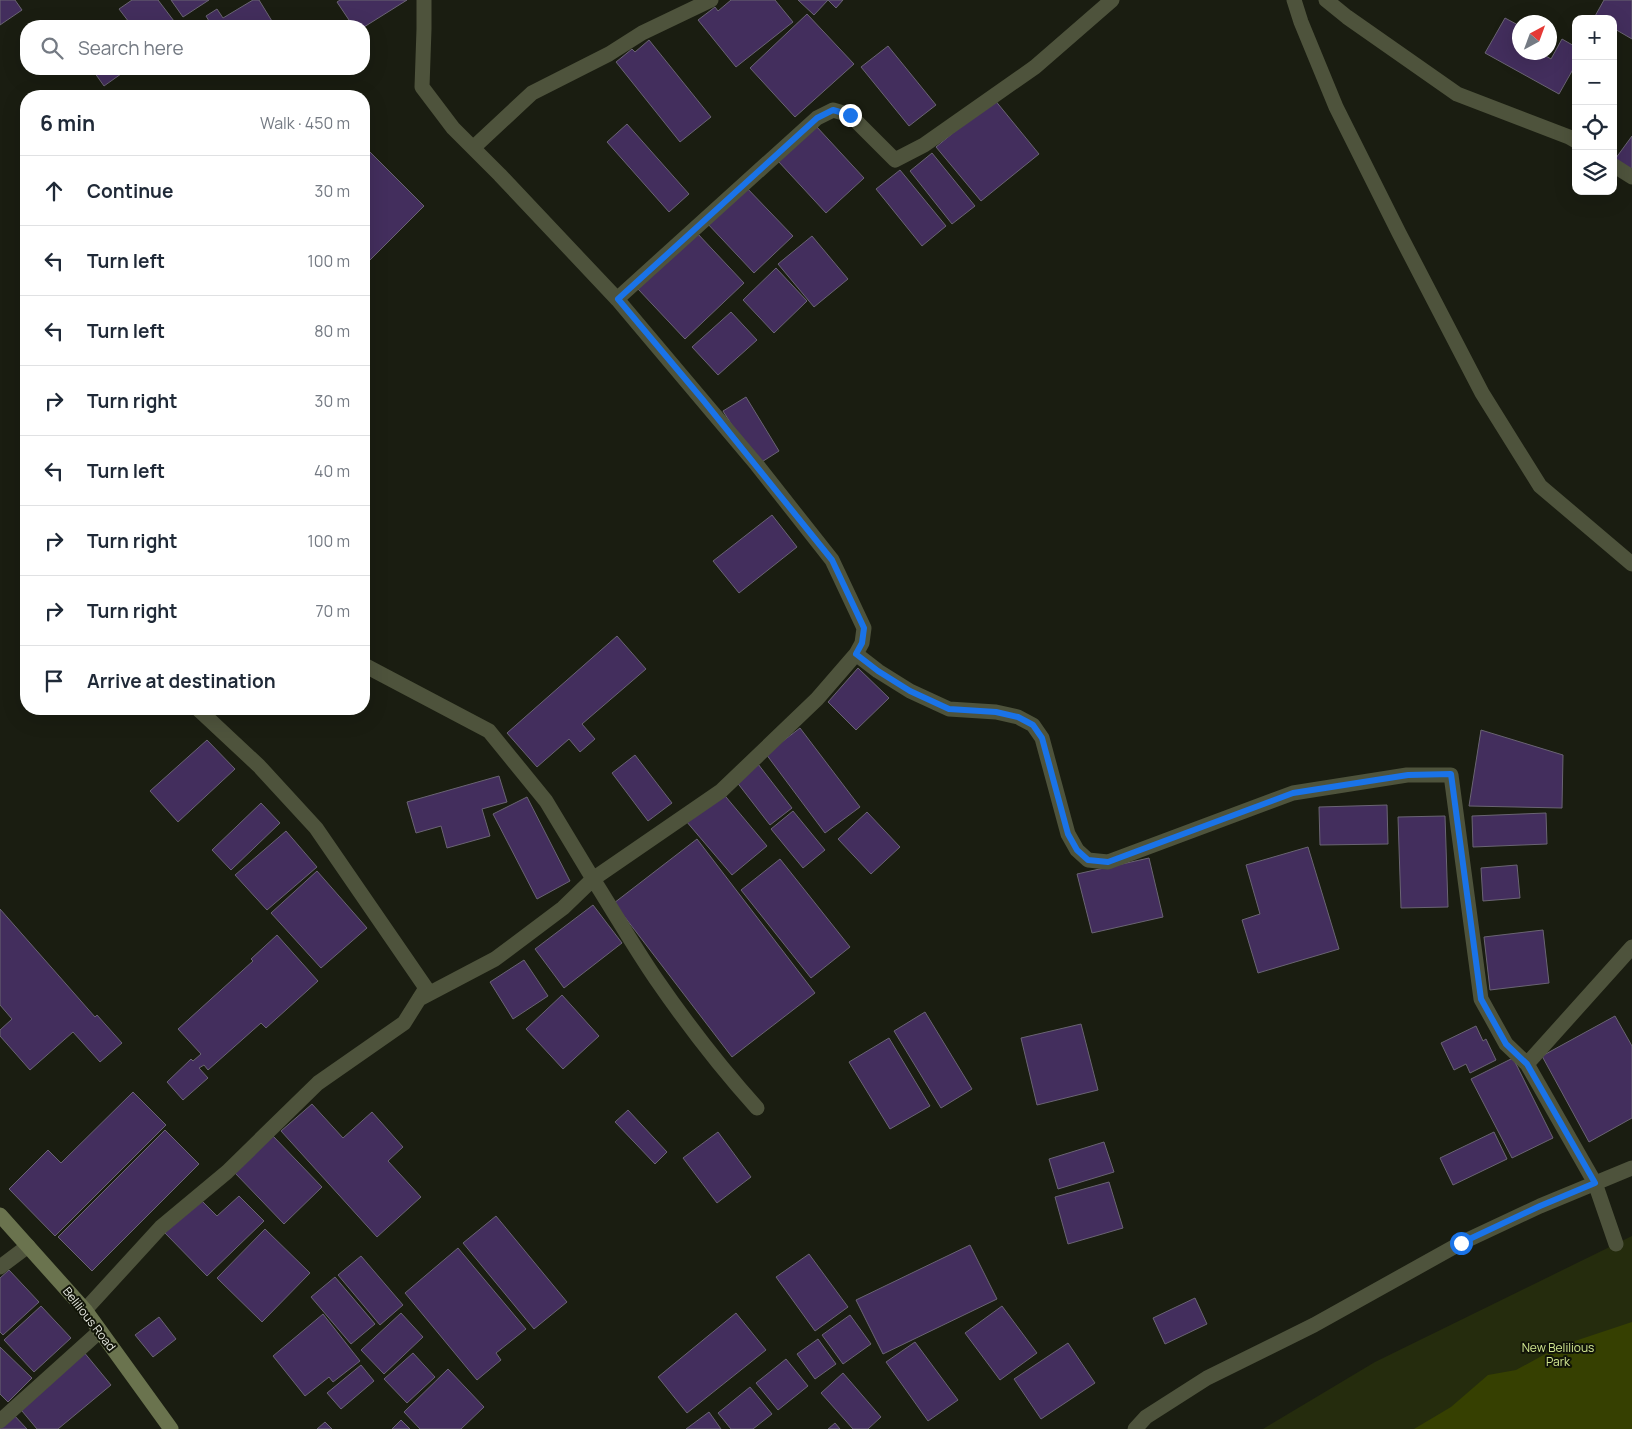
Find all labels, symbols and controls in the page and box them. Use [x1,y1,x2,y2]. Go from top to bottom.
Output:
north arrow [1512,15,1557,60]
map controls [1572,15,1617,195]
button: + [1572,15,1617,60]
search box [20,20,370,75]
icon: search [38,34,66,62]
text: Search here [78,35,184,61]
button: − [1572,60,1617,105]
route end [839,104,862,127]
button: locate [1572,105,1617,150]
text: 6 min [40,109,95,137]
text: Walk · 450 m [260,112,350,134]
button: layers [1572,150,1617,195]
icon: ahead [40,177,68,205]
text: Continue [87,178,173,204]
text: 30 m [315,180,350,202]
icon: left [40,247,68,275]
text: Turn left [87,248,165,274]
text: 100 m [307,250,350,272]
icon: left [40,317,68,345]
text: Turn left [87,318,165,344]
text: 80 m [314,320,350,342]
icon: right [40,387,68,415]
text: Turn right [87,388,177,414]
text: 30 m [315,390,350,412]
icon: left [40,457,68,485]
text: Turn left [87,458,165,484]
text: 40 m [314,460,350,482]
icon: right [40,527,68,555]
text: Turn right [87,528,177,554]
text: 100 m [307,530,350,552]
icon: right [40,597,68,625]
text: Turn right [87,598,177,624]
text: 70 m [315,600,350,622]
icon: arrive [40,667,68,695]
text: Arrive at destination [87,668,276,694]
route start [1450,1232,1473,1255]
street label: Belilious Road [59,1283,120,1354]
park label: New Belilious Park [1522,1339,1594,1370]

